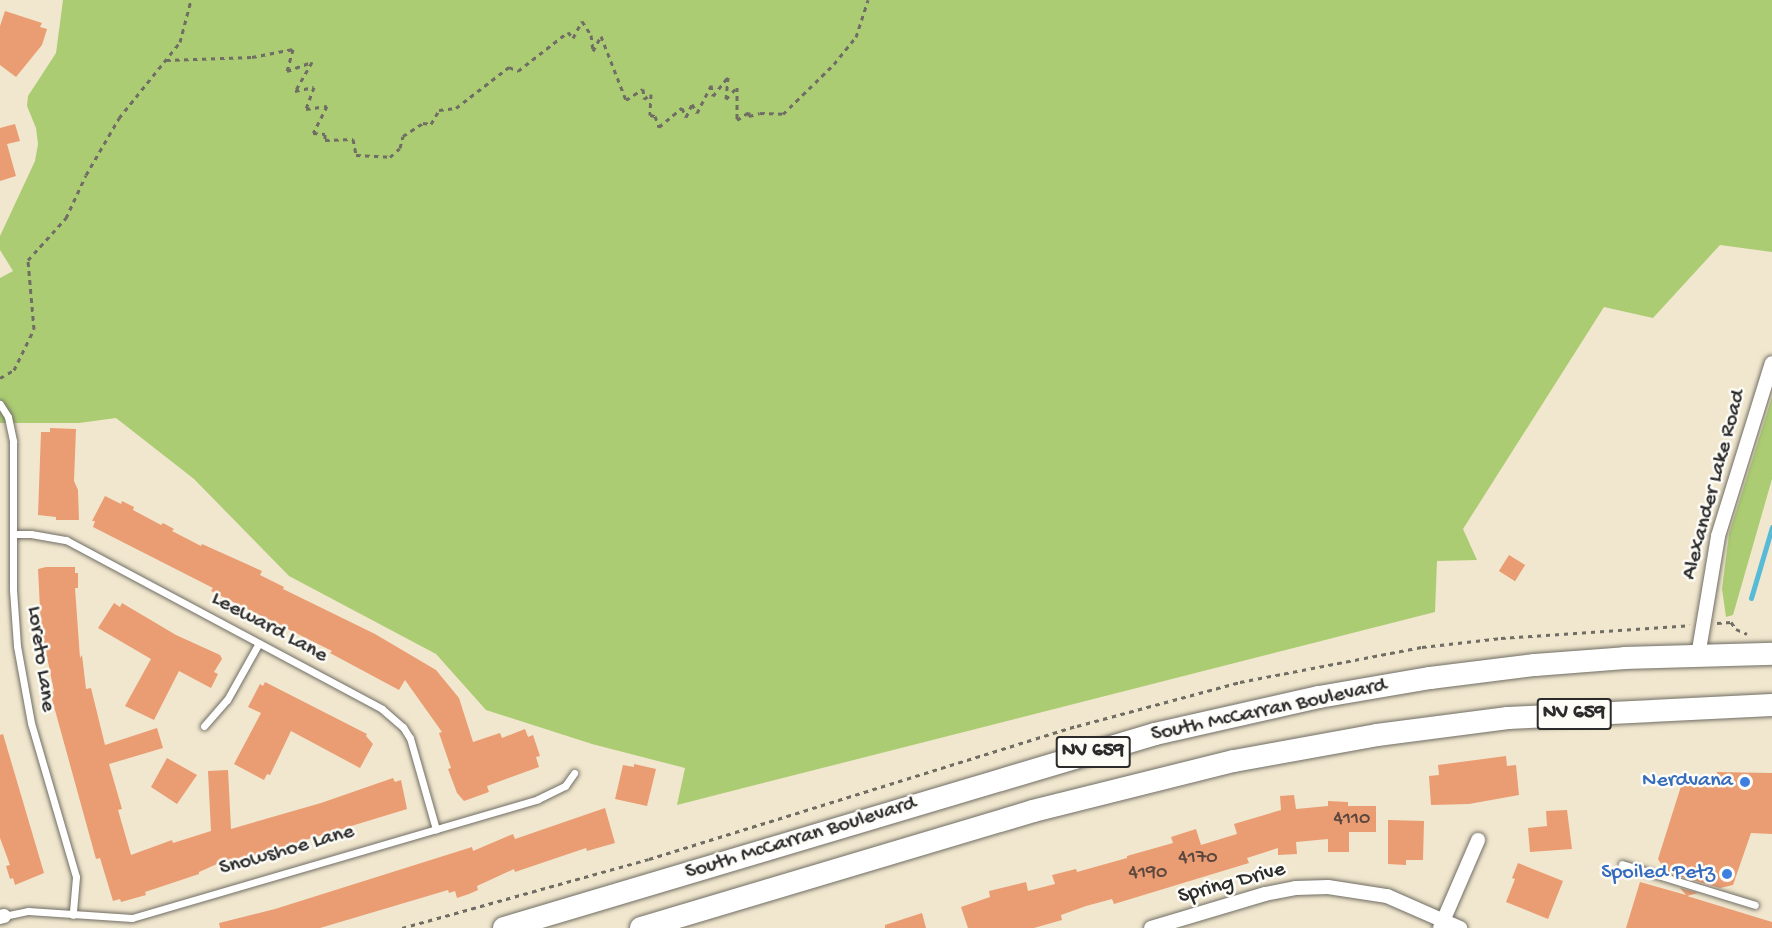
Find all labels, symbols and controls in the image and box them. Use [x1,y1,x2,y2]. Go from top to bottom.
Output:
street label: Alexander Lake Road [1677,387,1753,583]
street label: Leeward Lane [206,586,332,670]
street label: Loreto Lane [20,605,60,713]
street label: South McCarran Boulevard [1149,673,1389,749]
road number: NV 659 [1536,696,1612,732]
road number: NV 659 [1056,734,1130,770]
place label: Nerdvana [1642,769,1733,795]
marker: Nerdvana [1738,775,1752,789]
street label: South McCarran Boulevard [682,791,920,887]
house number: 4110 [1334,807,1370,831]
street label: Snowshoe Lane [217,819,357,883]
house number: 4170 [1178,846,1218,870]
street label: Spring Drive [1176,857,1288,911]
house number: 4190 [1129,861,1167,885]
place label: Spoiled Petz [1601,861,1715,887]
marker: Spoiled Petz [1720,867,1734,881]

